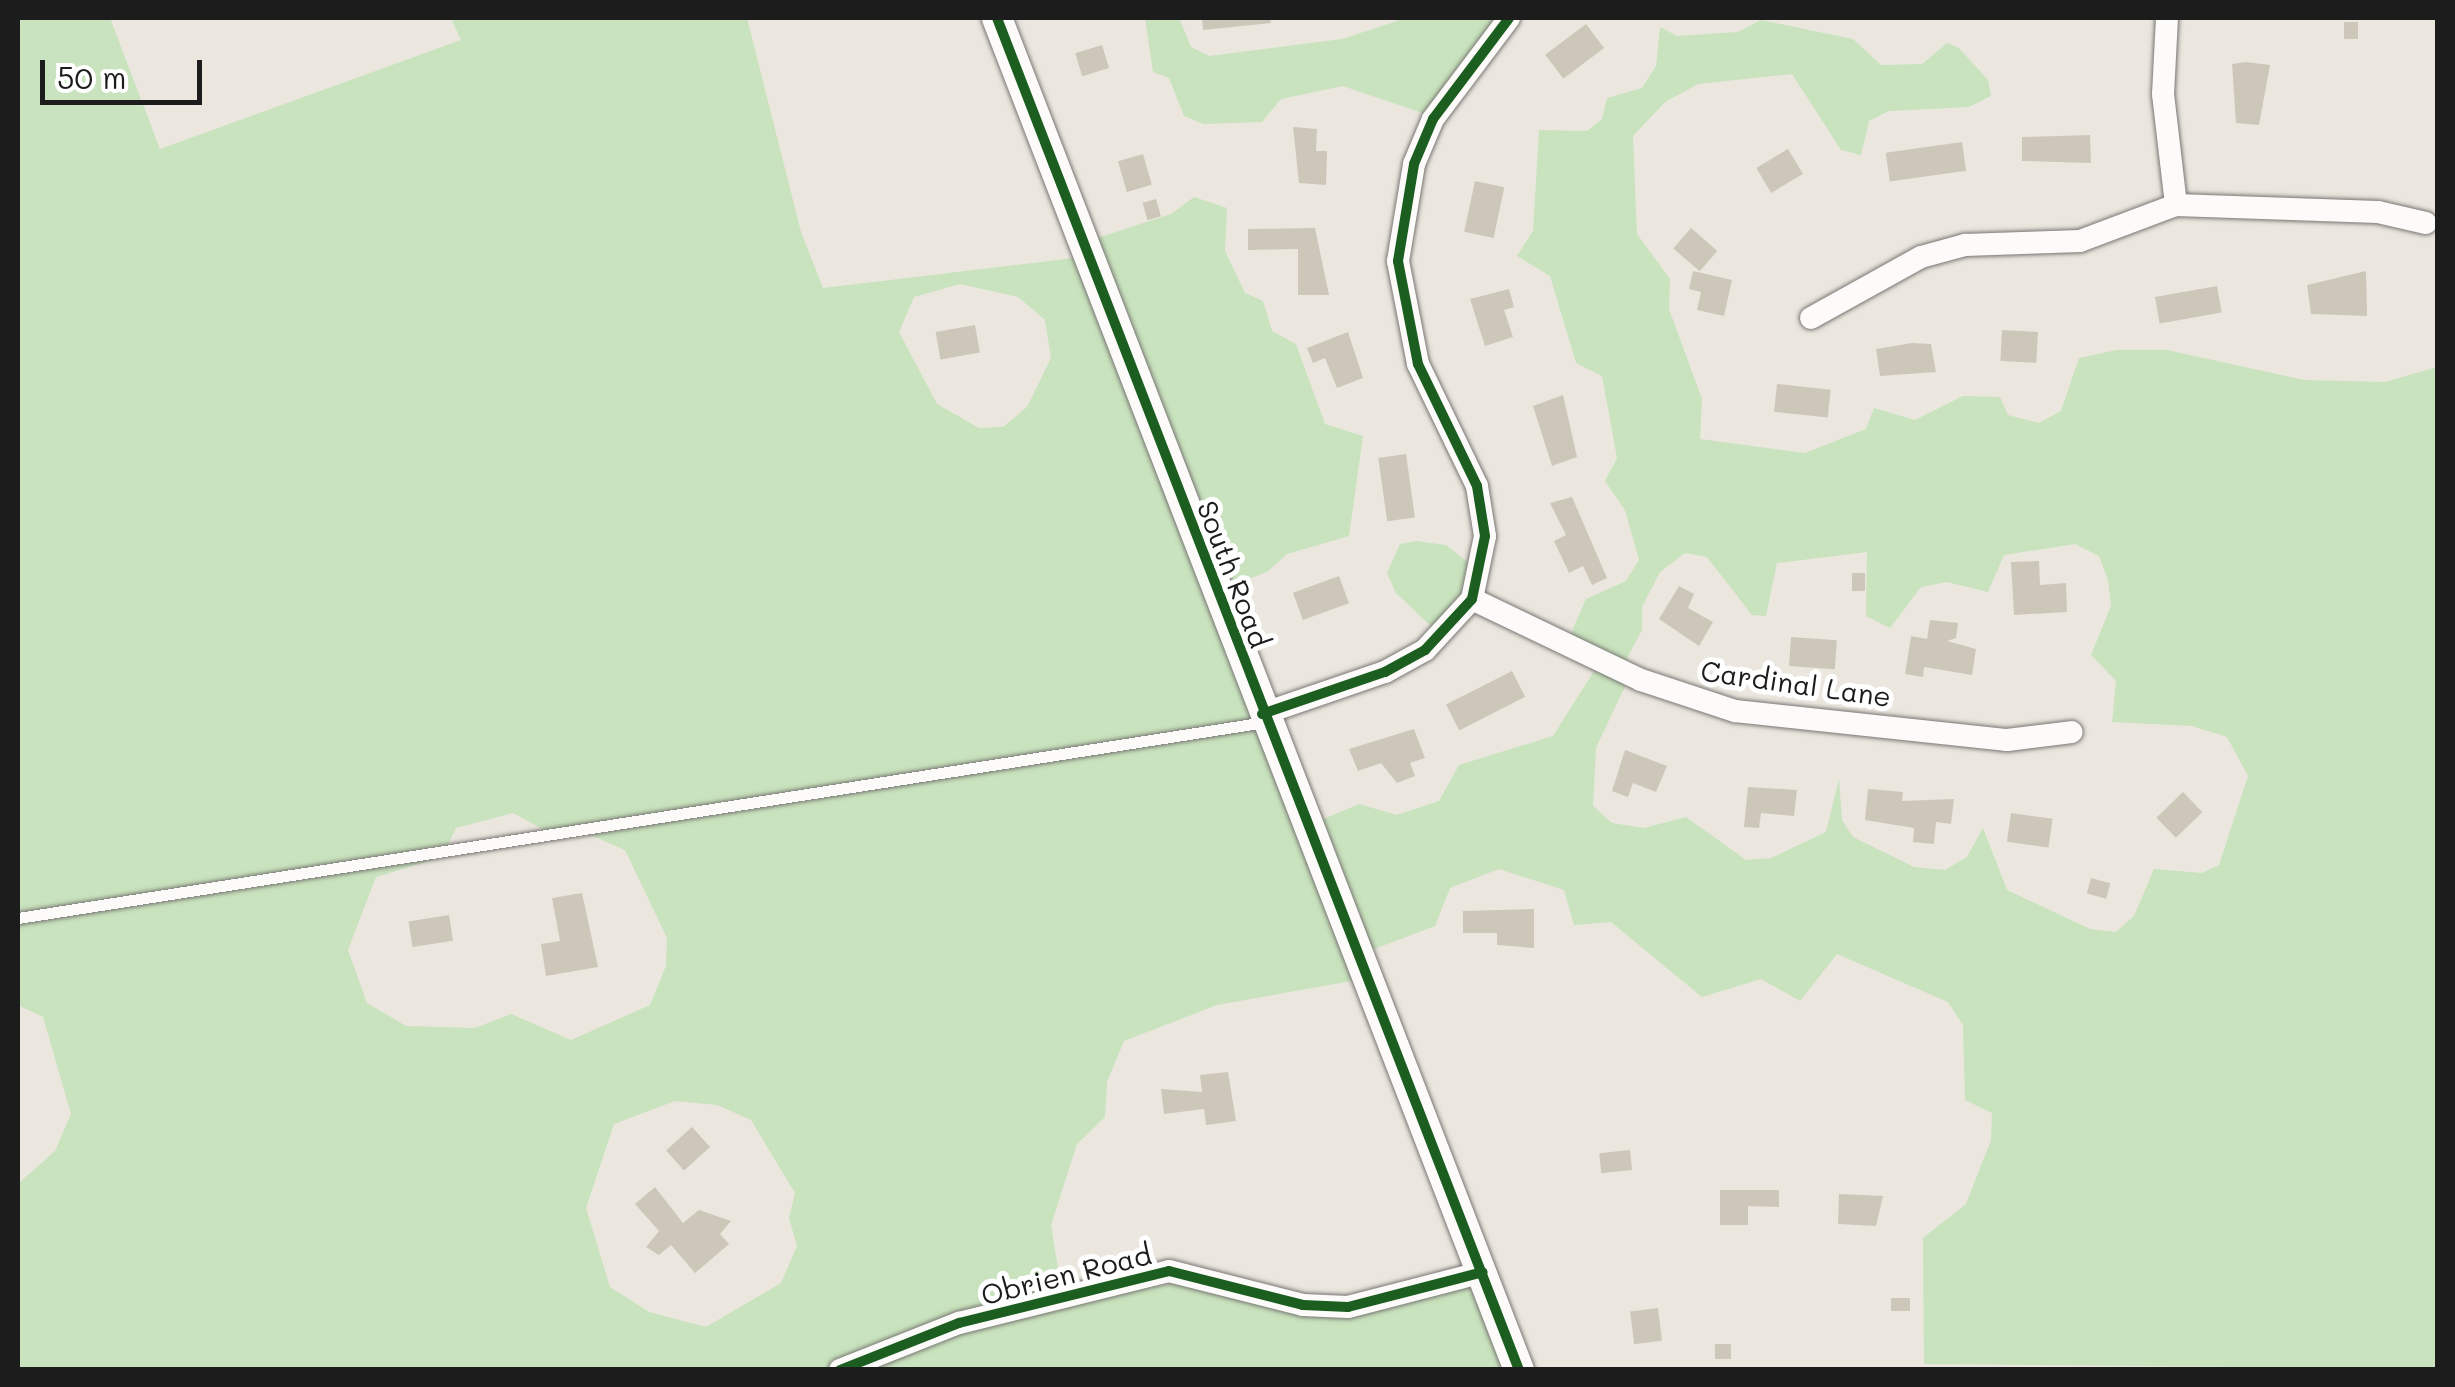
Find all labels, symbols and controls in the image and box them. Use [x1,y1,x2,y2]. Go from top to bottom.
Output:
scale bar [45,40,208,102]
text: 50 m [57,57,127,97]
street label: South Road [1191,496,1277,652]
street label: Cardinal Lane [1699,653,1893,713]
street label: Obrien Road [977,1237,1155,1311]

